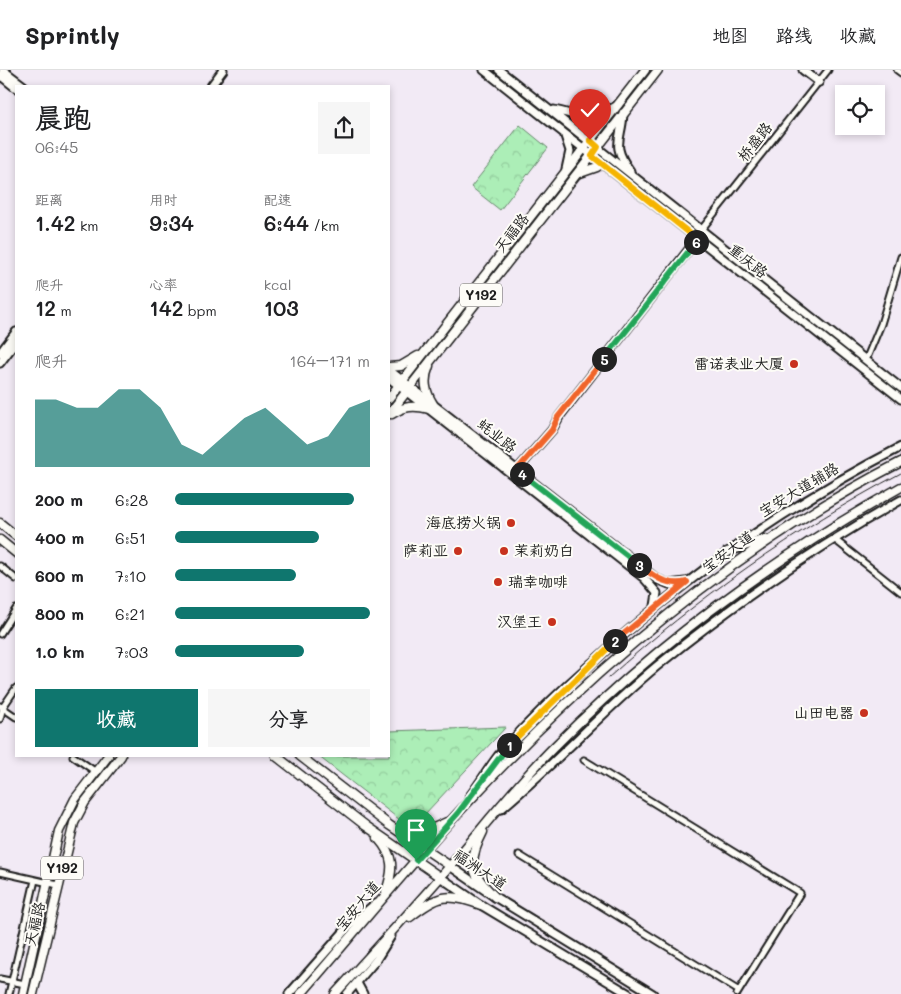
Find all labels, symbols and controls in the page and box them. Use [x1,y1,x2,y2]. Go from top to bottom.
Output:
text: Sprintly [25,19,120,50]
text: 地图 [712,23,748,47]
text: 路线 [776,23,812,47]
text: 收藏 [840,23,876,47]
map controls [835,85,885,135]
button: locate [835,85,885,135]
pin [569,89,611,140]
icon: check [576,96,604,124]
text: 晨跑 [35,99,91,135]
button: share [318,102,370,154]
street label: 桥盛路 [732,118,776,165]
text: 06:45 [35,136,78,157]
text: 距离 [35,190,63,209]
text: 用时 [149,190,177,209]
text: 配速 [264,190,292,209]
street label: 天福路 [489,208,533,256]
text: 1.42 [35,209,75,236]
text: 9:34 [149,209,194,236]
text: 6:44 [264,209,309,236]
text: km [75,216,98,235]
text: /km [309,216,339,235]
pin: 6 [684,230,708,254]
text: 6 [692,233,701,252]
street label: 重庆路 [725,238,773,282]
text: 爬升 [35,275,63,294]
text: 心率 [149,275,177,294]
text: kcal [264,275,292,294]
road number: Y192 [460,284,502,306]
text: 12 [35,294,56,321]
text: 142 [149,294,183,321]
text: 103 [264,294,299,321]
text: m [56,301,72,320]
text: bpm [183,301,217,320]
pin: 5 [592,346,616,372]
text: 爬升 [35,350,67,371]
text: 164–171 m [290,350,370,371]
text: 5 [600,350,609,369]
place label: 雷诺表业大厦 [694,353,784,373]
marker: 雷诺表业大厦 [788,358,800,370]
street label: 蚝业路 [474,413,522,457]
street label: 宝安大道辅路 [755,457,842,521]
pin: 4 [510,462,534,486]
text: 4 [518,465,527,484]
text: 200 m [35,489,83,510]
text: 6:28 [115,489,148,510]
place label: 海底捞火锅 [426,512,501,532]
marker: 海底捞火锅 [505,517,517,529]
street label: 宝安大道 [697,525,758,577]
text: 400 m [35,527,84,548]
text: 6:51 [115,527,146,548]
place label: 萨莉亚 [403,540,448,560]
place label: 茉莉奶白 [514,540,574,560]
marker: 萨莉亚 [452,545,464,557]
marker: 茉莉奶白 [498,545,510,557]
pin: 3 [626,552,652,578]
text: 3 [635,556,644,575]
text: 600 m [35,565,84,586]
text: 7:10 [115,565,146,586]
place label: 瑞幸咖啡 [508,571,568,591]
marker: 瑞幸咖啡 [492,576,504,588]
text: 800 m [35,603,84,624]
text: 6:21 [115,603,146,624]
place label: 汉堡王 [497,611,542,631]
marker: 汉堡王 [546,616,558,628]
pin: 2 [602,628,628,654]
text: 2 [612,632,619,651]
text: 1.0 km [35,641,84,662]
text: 7:03 [115,641,148,662]
button: 收藏 [35,689,198,747]
button: 分享 [208,689,370,747]
place label: 山田电器 [794,702,854,722]
marker: 山田电器 [858,707,870,719]
pin: 1 [496,732,522,758]
text: 1 [506,736,513,755]
pin [395,809,437,860]
icon: arrive [402,816,430,844]
street label: 福洲大道 [450,844,511,894]
road number: Y192 [41,856,83,880]
street label: 宝安大道 [330,876,384,935]
street label: 天福路 [19,900,49,948]

